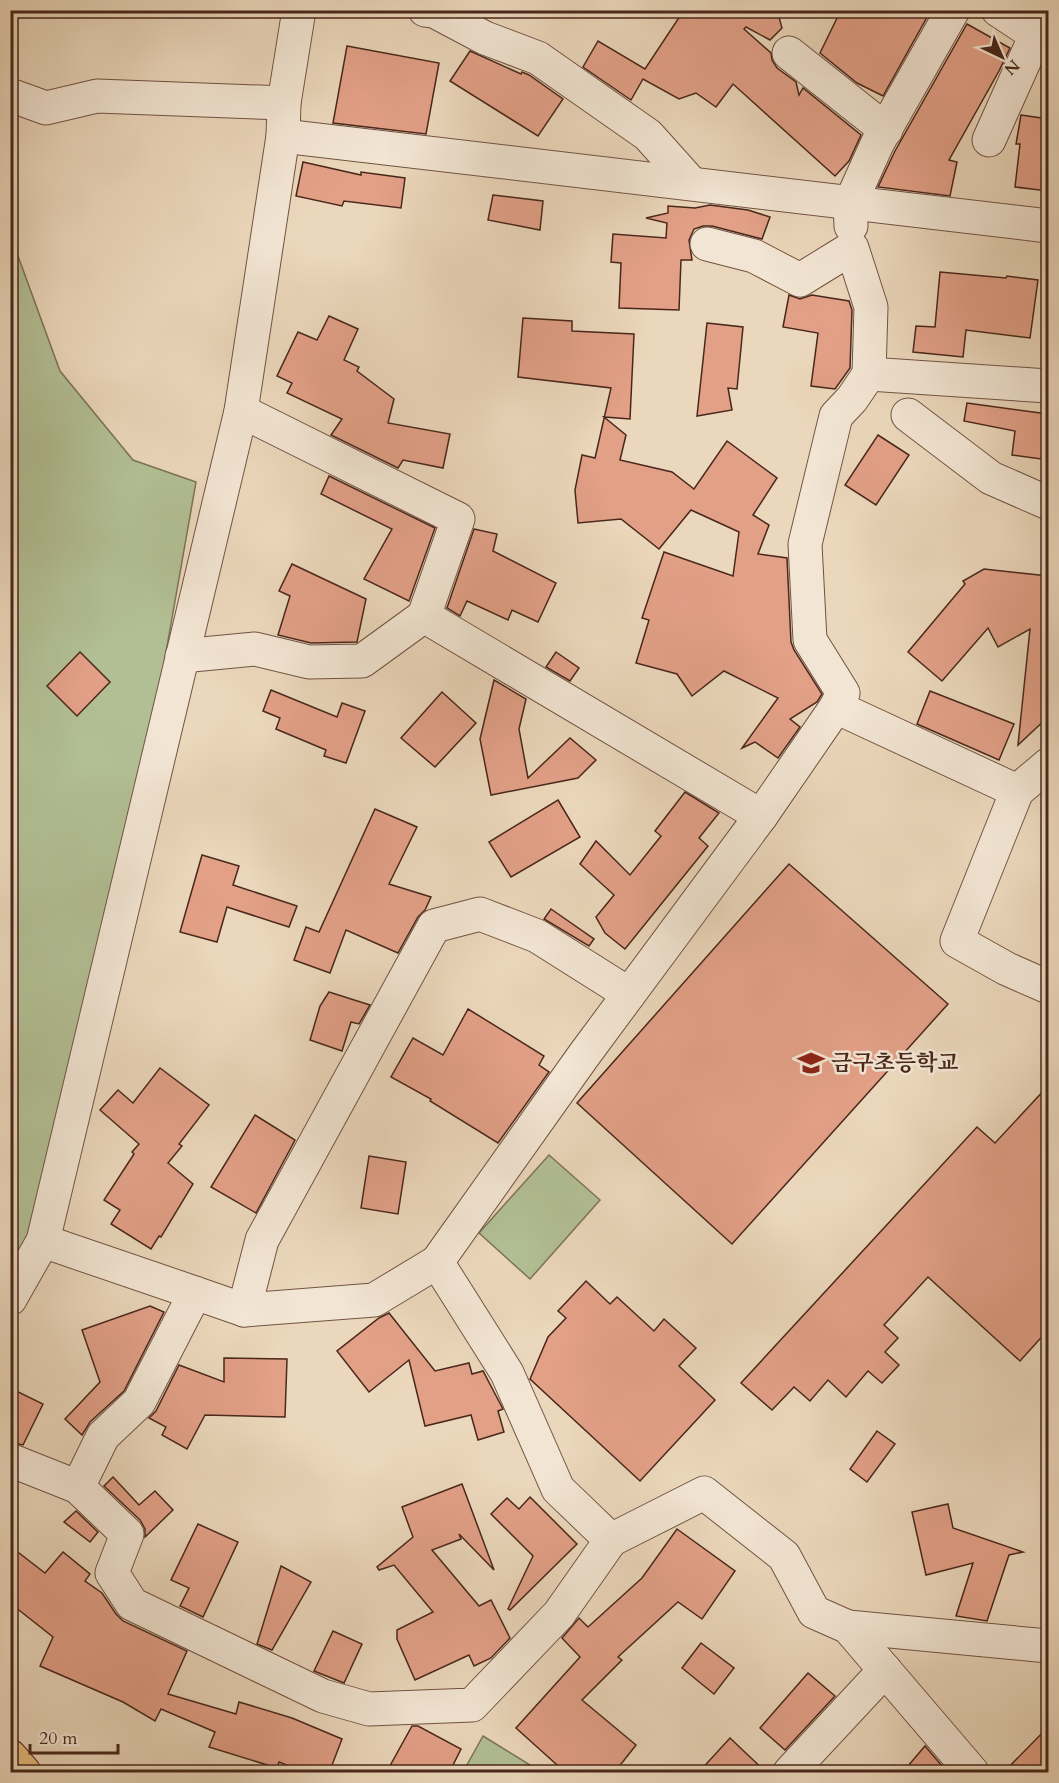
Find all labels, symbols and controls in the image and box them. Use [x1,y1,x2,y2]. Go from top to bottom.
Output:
north arrow [972,27,1032,87]
text: N [999,54,1024,80]
school or university icon: 금구초등학교 [796,1048,826,1078]
place label: 금구초등학교 [831,1048,959,1078]
scale bar [30,1717,118,1755]
text: 20 m [39,1726,78,1751]

